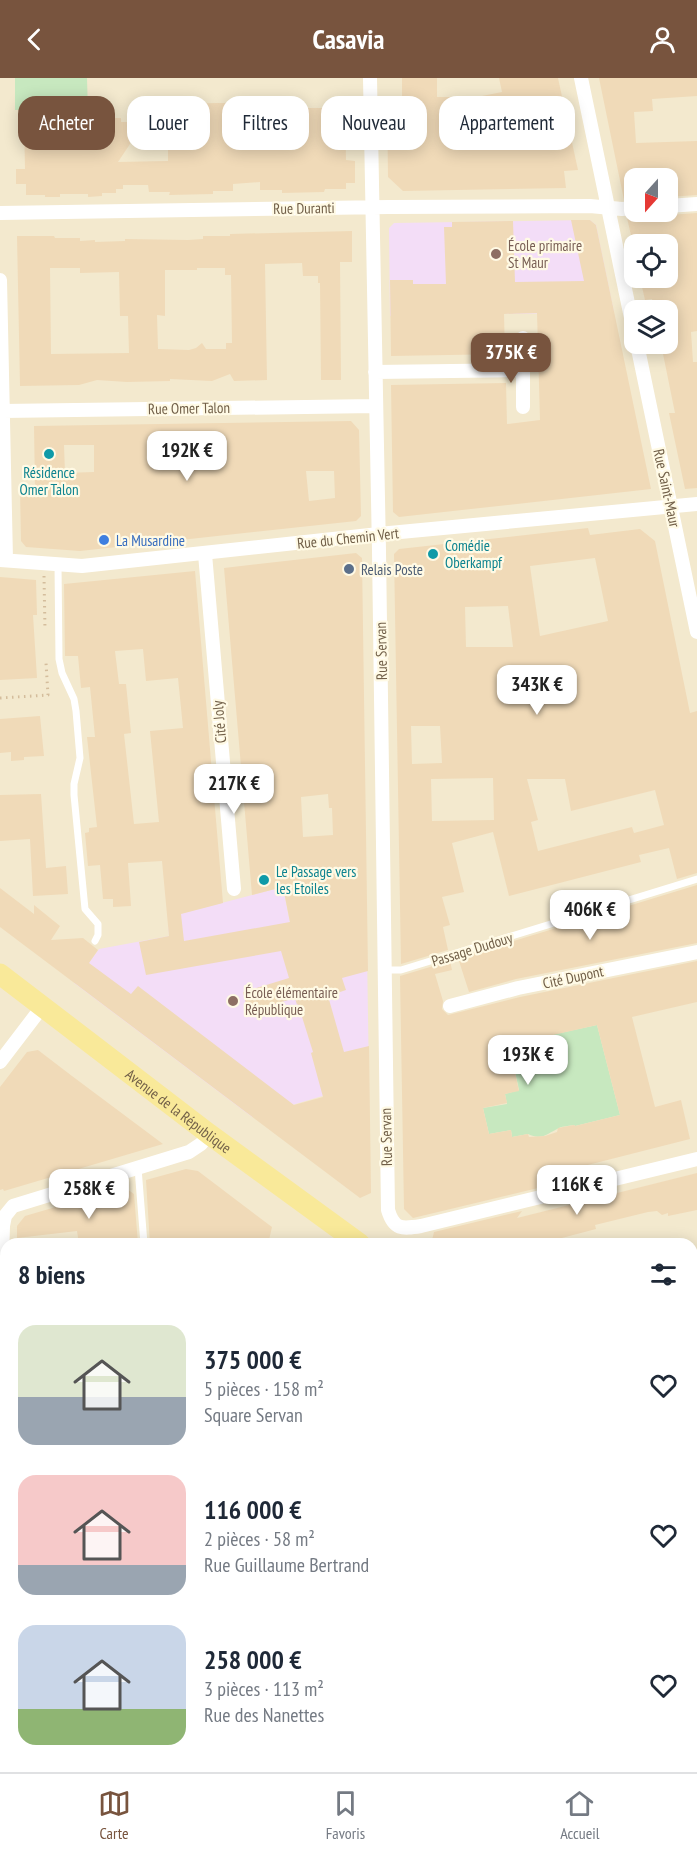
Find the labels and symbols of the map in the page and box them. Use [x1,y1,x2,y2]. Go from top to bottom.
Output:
north arrow [624,168,678,222]
street label: Rue Duranti [273,198,335,218]
place label: École primaire St Maur [508,236,582,272]
marker: École primaire St Maur [489,247,503,261]
pin: 375K € [462,333,560,384]
street label: Rue Omer Talon [148,398,230,418]
pin: 192K € [138,431,236,482]
marker: Résidence Omer Talon [42,447,56,461]
street label: Rue Saint-Maur [649,447,685,530]
place label: Résidence Omer Talon [19,463,79,499]
street label: Rue du Chemin Vert [296,523,400,553]
place label: La Musardine [116,531,185,550]
marker: La Musardine [97,533,111,547]
place label: Comédie Oberkampf [445,536,503,572]
marker: Comédie Oberkampf [426,547,440,561]
place label: Relais Poste [361,560,423,579]
marker: Relais Poste [342,562,356,576]
street label: Rue Servan [371,622,391,680]
pin: 343K € [488,665,586,716]
street label: Cité Joly [208,700,230,744]
pin: 217K € [185,764,283,815]
place label: Le Passage vers les Etoiles [276,862,356,898]
marker: Le Passage vers les Etoiles [257,873,271,887]
pin: 406K € [541,890,639,941]
street label: Passage Dudouy [429,928,515,970]
street label: Cité Dupont [541,961,605,993]
place label: École élémentaire République [245,983,338,1019]
marker: École élémentaire République [226,994,240,1008]
pin: 193K € [479,1035,577,1086]
street label: Avenue de la République [122,1064,235,1157]
street label: Rue Servan [376,1108,396,1166]
pin: 116K € [528,1165,626,1216]
pin: 258K € [40,1169,138,1220]

